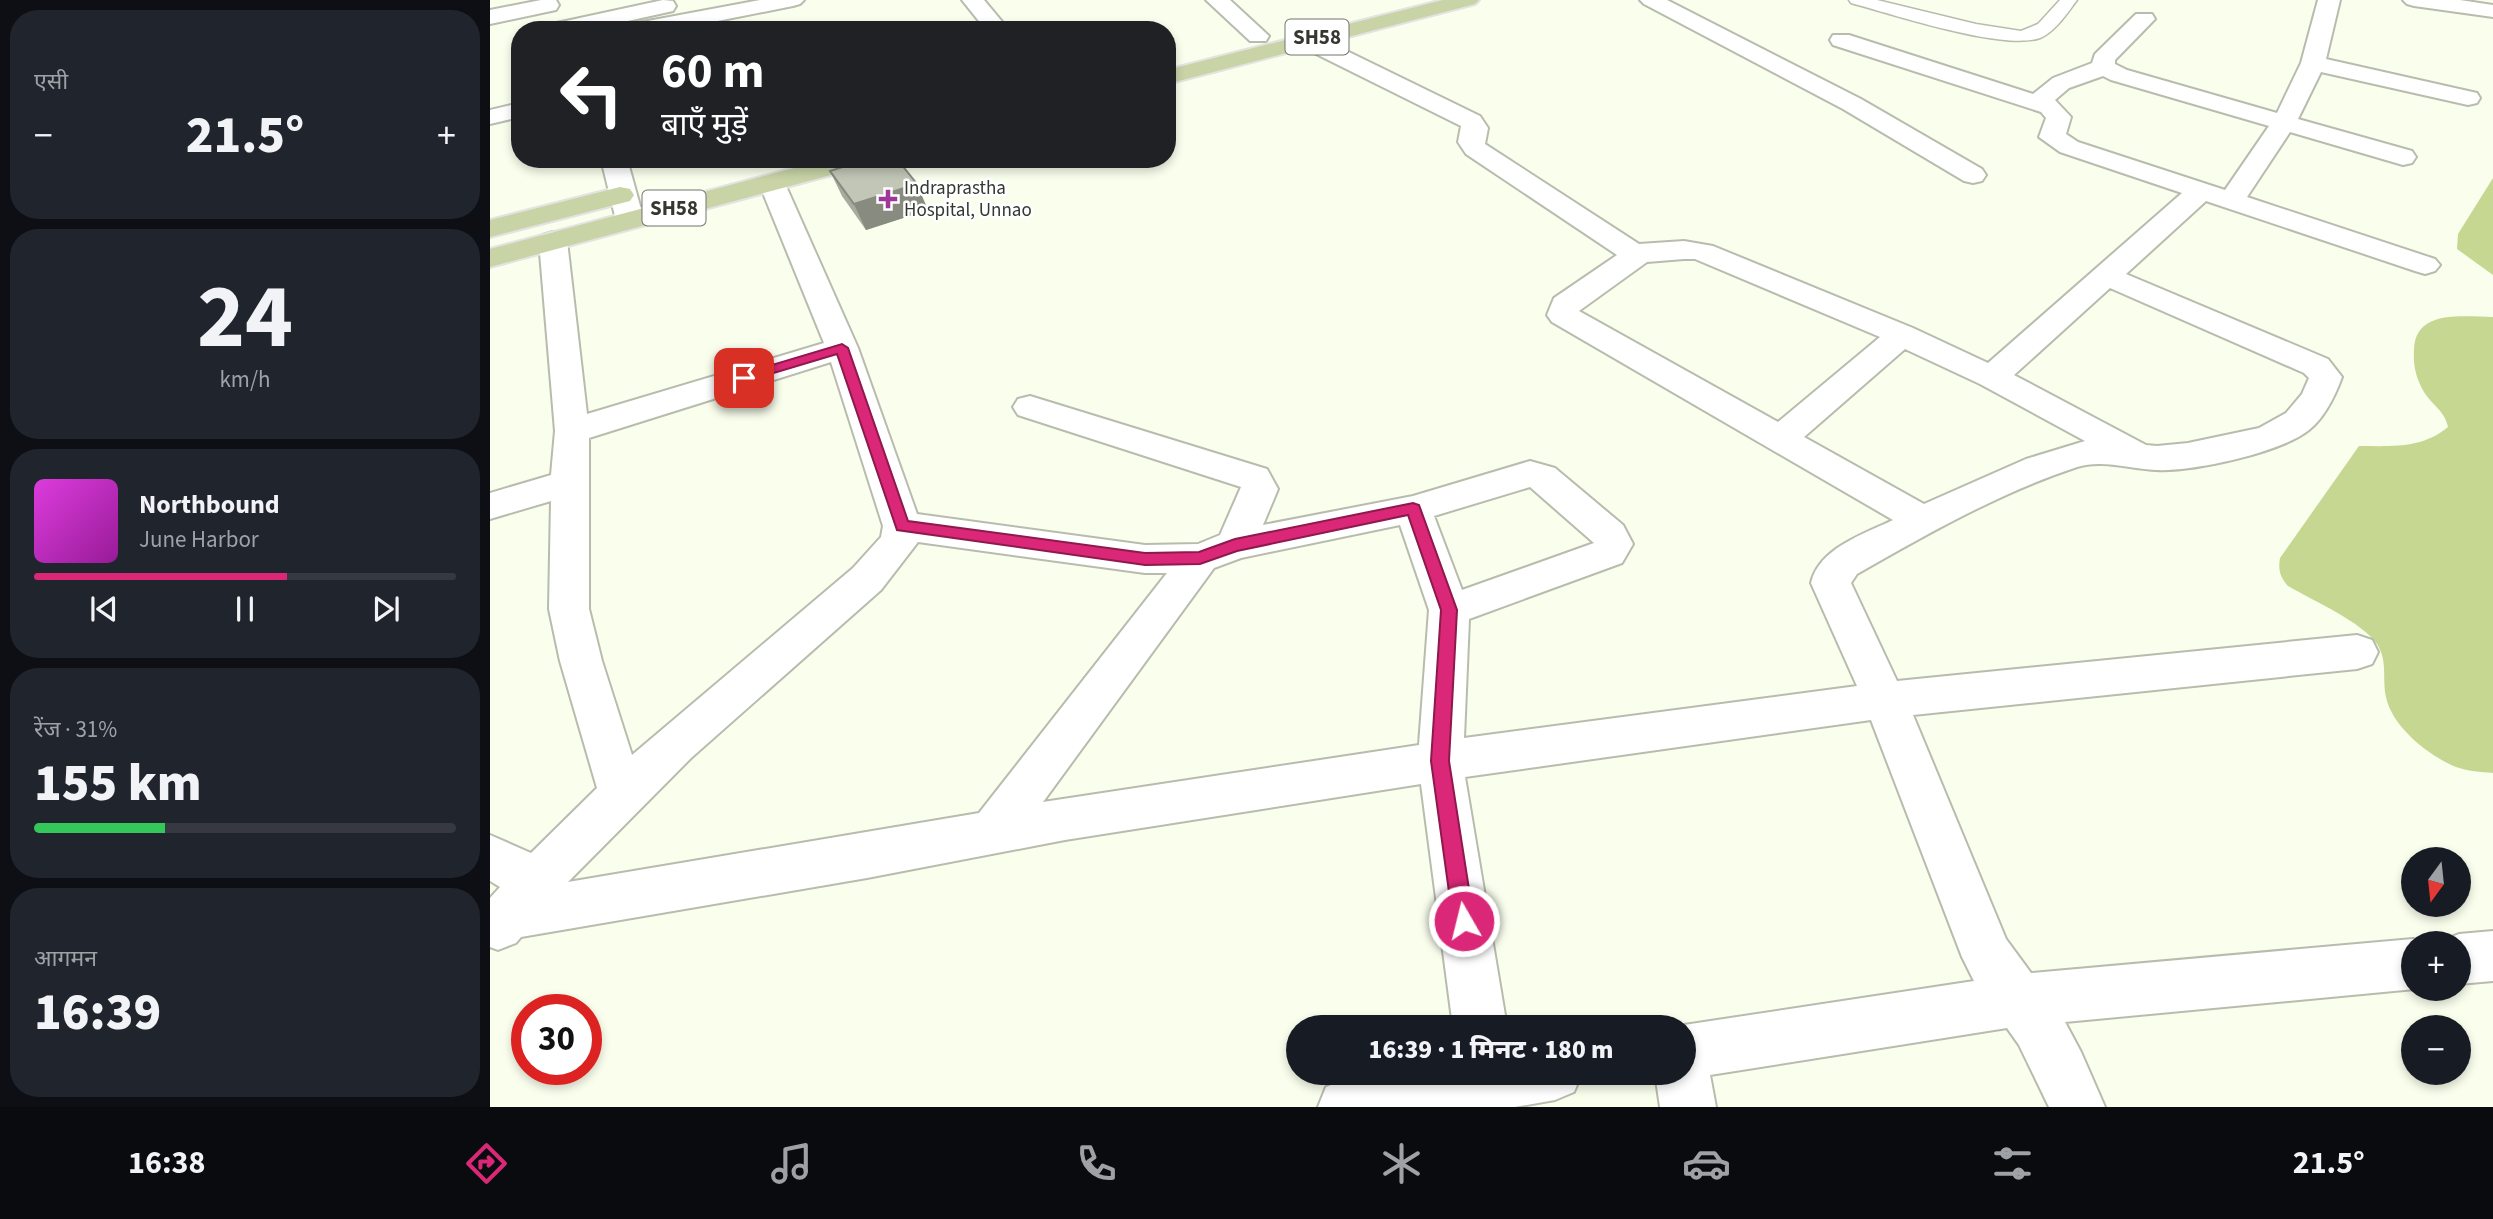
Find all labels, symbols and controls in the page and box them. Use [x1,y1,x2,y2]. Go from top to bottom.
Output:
road number: SH58 [1286,20,1348,54]
text: 60 m [661,37,765,107]
icon: left [546,49,637,140]
text: एसी [34,65,68,98]
text: 21.5° [186,99,304,173]
text: बाएँ मुड़ें [661,102,748,148]
text: − [34,109,53,163]
text: + [437,109,456,163]
place label: Indraprastha Hospital, Unnao [904,175,1032,224]
marker: Indraprastha Hospital, Unnao [878,189,898,209]
road number: SH58 [642,190,706,226]
text: 24 [197,253,293,382]
pin [714,348,774,408]
icon: arrive [725,359,763,397]
text: km/h [219,363,271,396]
text: Northbound [139,486,280,523]
text: June Harbor [139,523,259,556]
icon: previous [85,590,123,628]
icon: pause [226,590,264,628]
icon: next [367,590,405,628]
text: रेंज · 31% [34,713,117,746]
text: 155 km [34,747,202,821]
north arrow [2401,847,2471,917]
map controls [2401,847,2471,1085]
position arrow [1427,884,1501,958]
button: + [2401,931,2471,1001]
text: आगमन [34,942,97,975]
text: 16:39 [34,976,161,1050]
speed limit sign: 30 [511,994,602,1085]
button: − [2401,1015,2471,1085]
text: 16:39 · 1 मिनट · 180 m [1369,1031,1613,1068]
icon: directions [462,1139,511,1188]
icon: music [767,1139,816,1188]
icon: phone [1072,1139,1121,1188]
icon: climate [1377,1139,1426,1188]
icon: car [1682,1139,1731,1188]
icon: filters [1988,1139,2037,1188]
text: 16:38 [128,1140,205,1186]
text: 21.5° [2293,1140,2365,1186]

